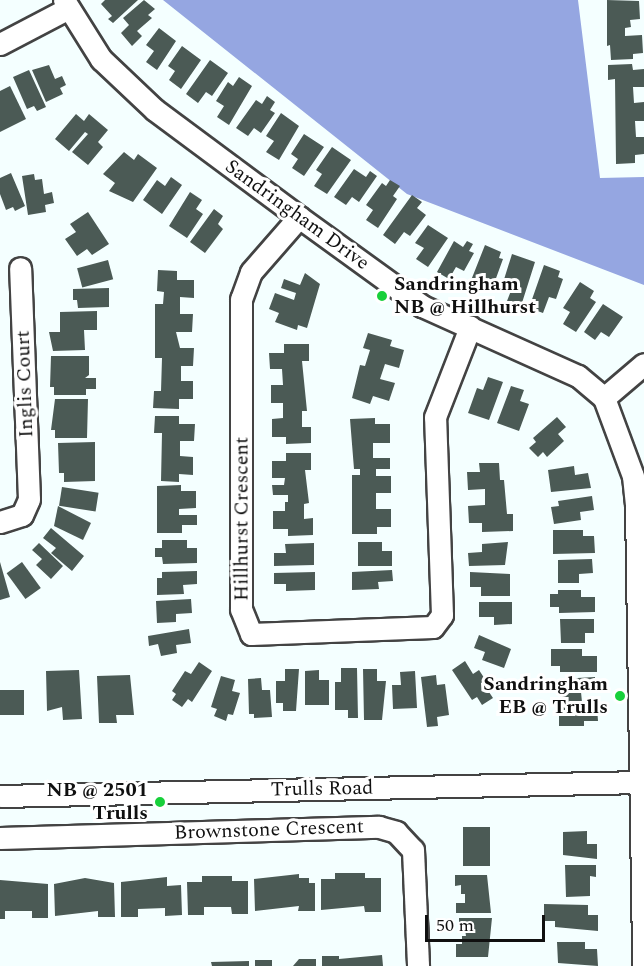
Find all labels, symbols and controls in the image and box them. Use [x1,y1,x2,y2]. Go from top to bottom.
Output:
street label: Sandringham Drive [220,155,374,275]
place label: Sandringham NB @ Hillhurst [394,272,536,319]
marker: Sandringham NB @ Hillhurst [375,289,389,303]
street label: Inglis Court [11,330,39,438]
street label: Hillhurst Crescent [230,437,254,601]
place label: Sandringham EB @ Trulls [483,672,608,719]
marker: Sandringham EB @ Trulls [613,689,627,703]
street label: Trulls Road [271,776,373,802]
place label: NB @ 2501 Trulls [47,778,148,825]
marker: NB @ 2501 Trulls [153,795,167,809]
street label: Brownstone Crescent [174,815,364,845]
scale bar [428,903,548,941]
text: 50 m [436,912,474,939]

